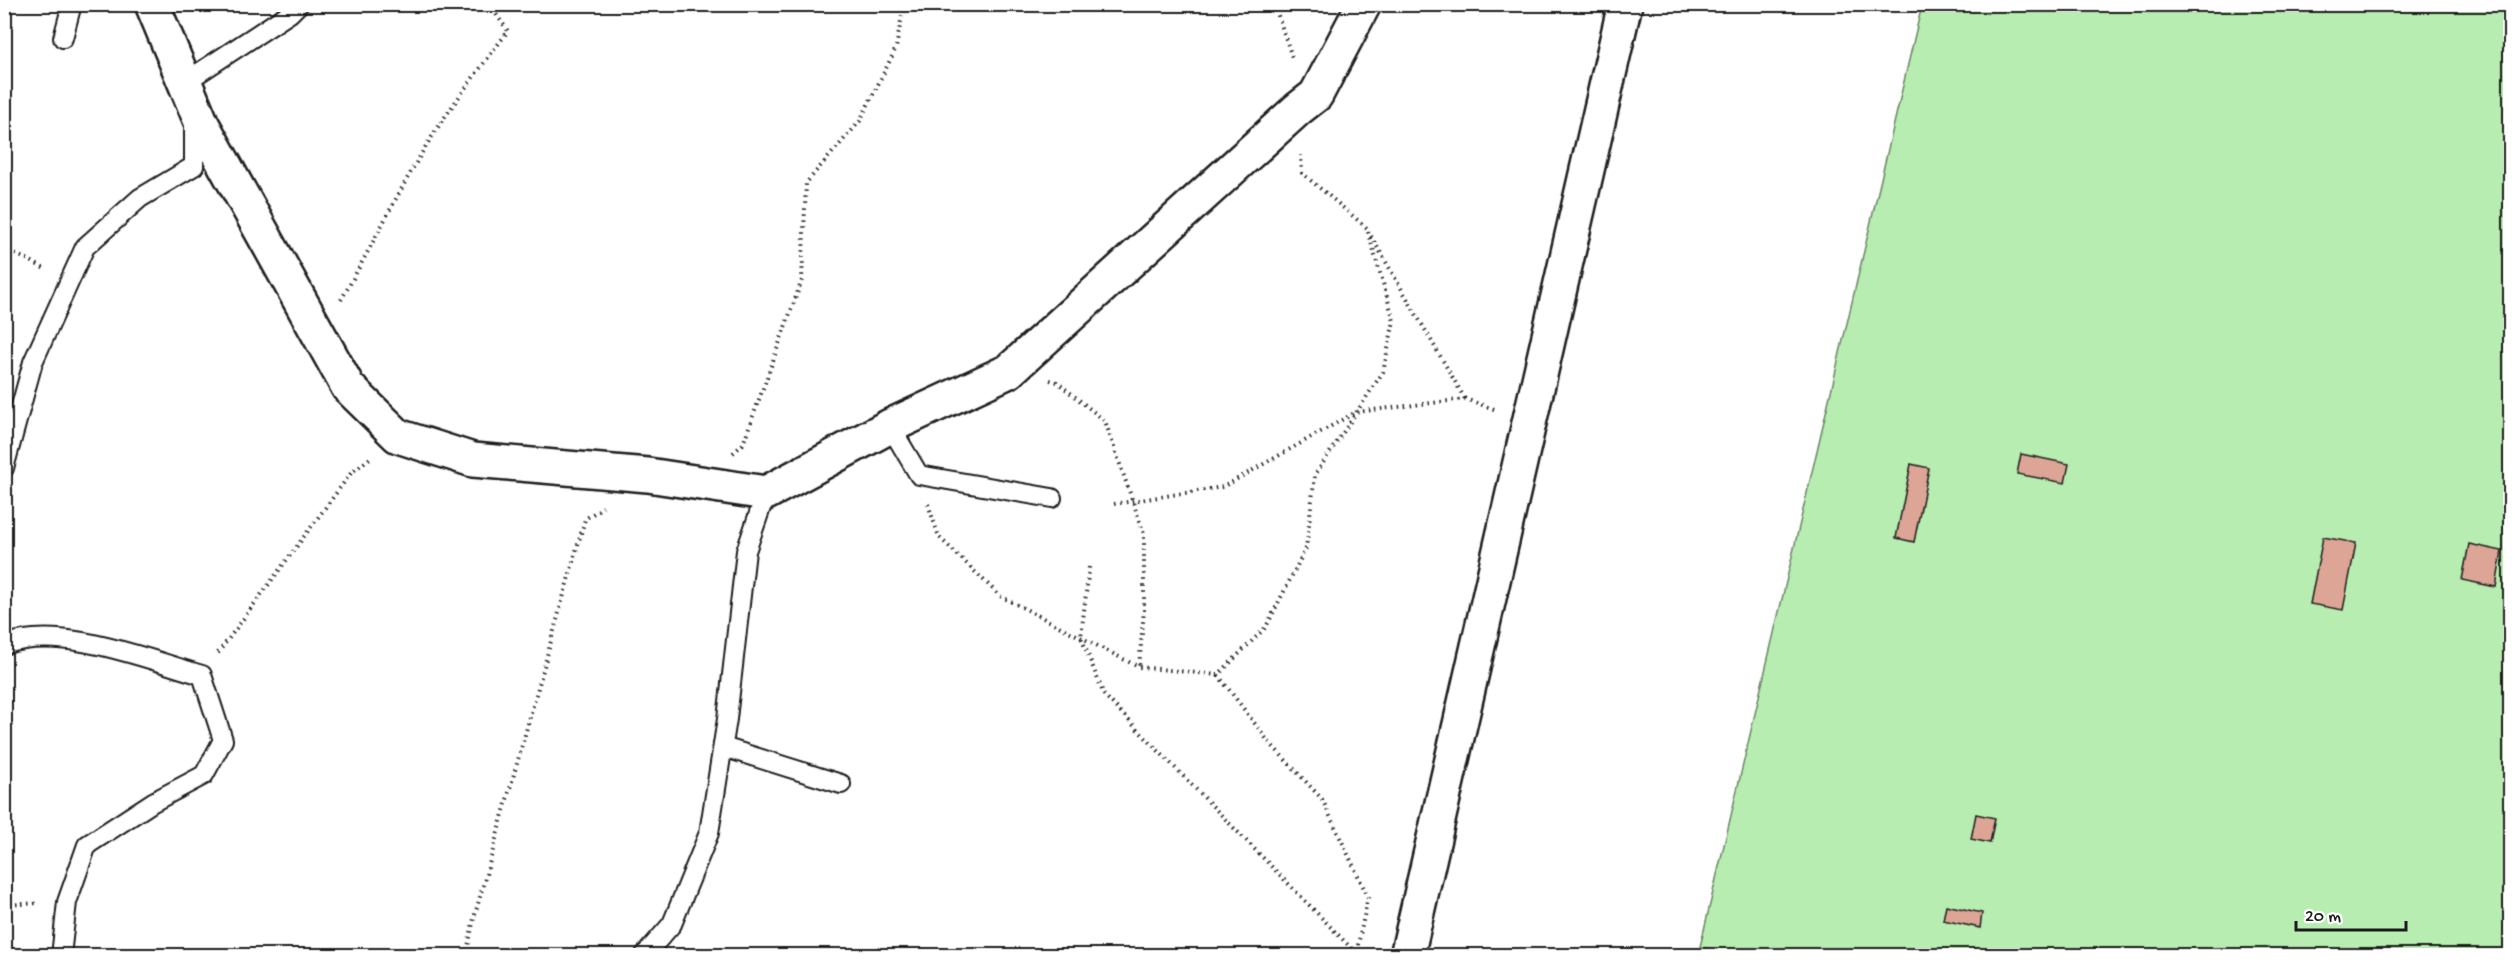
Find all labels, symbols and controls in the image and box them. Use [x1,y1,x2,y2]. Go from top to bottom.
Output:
scale bar [2296,894,2406,932]
text: 20 m [2305,907,2341,928]

